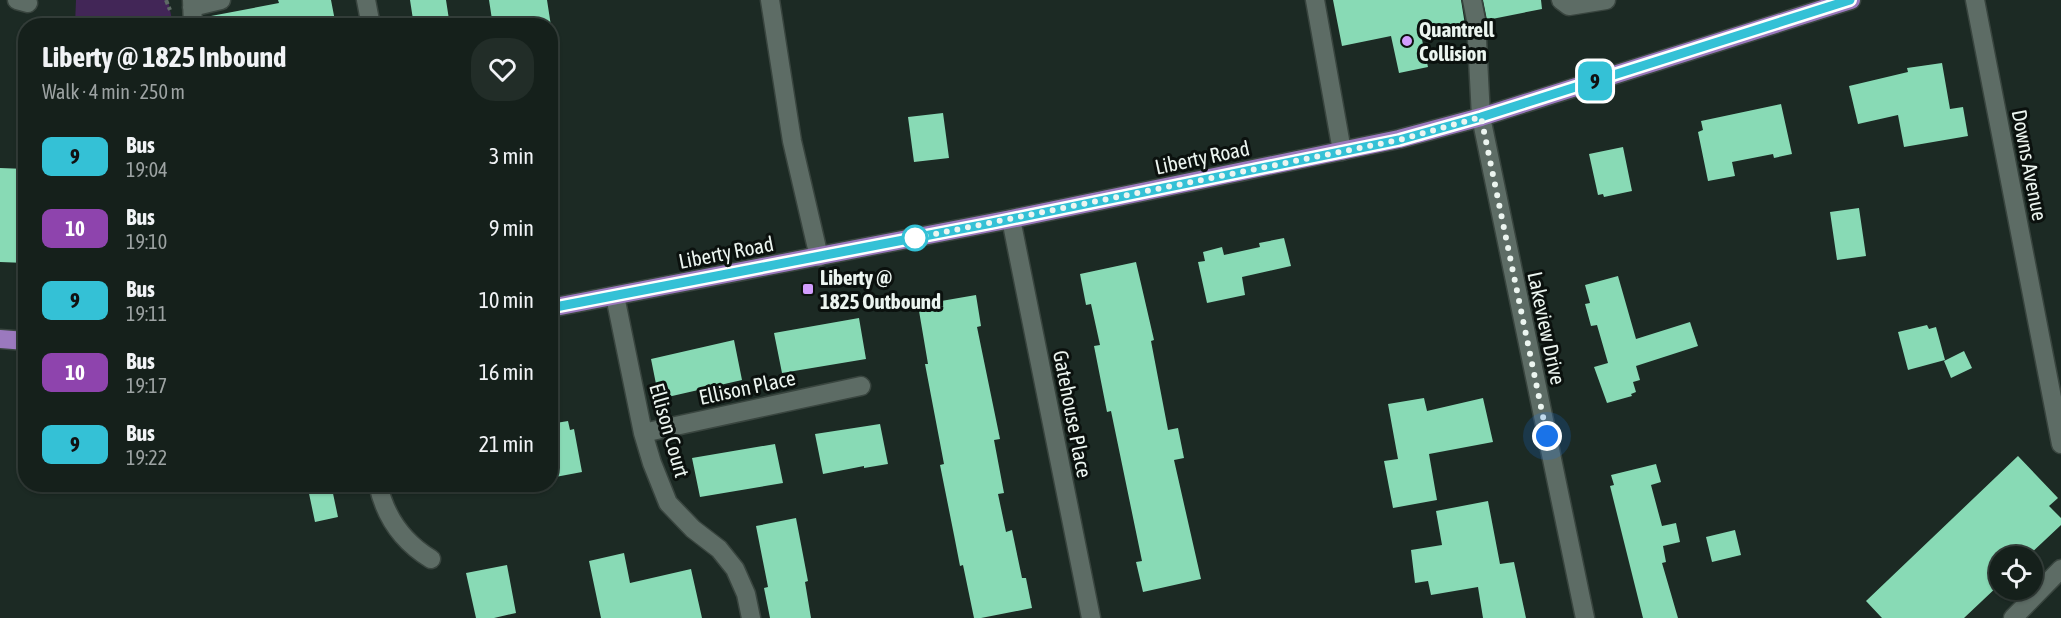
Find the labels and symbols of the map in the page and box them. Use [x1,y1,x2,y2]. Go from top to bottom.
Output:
place label: Quantrell Collision [1419,17,1495,65]
marker: Quantrell Collision [1400,34,1414,48]
line badge: 9 [1576,62,1614,100]
street label: Downs Avenue [2007,107,2053,223]
street label: Liberty Road [1153,135,1251,179]
unlabelled marker [902,225,928,251]
street label: Liberty Road [677,231,775,273]
place label: Liberty @ 1825 Outbound [820,265,941,313]
street label: Lakeview Drive [1523,269,1571,387]
marker: Liberty @ 1825 Outbound [801,282,815,296]
street label: Gatehouse Place [1049,348,1097,480]
street label: Ellison Place [696,365,798,409]
street label: Ellison Court [645,380,695,480]
your location [1532,421,1562,451]

